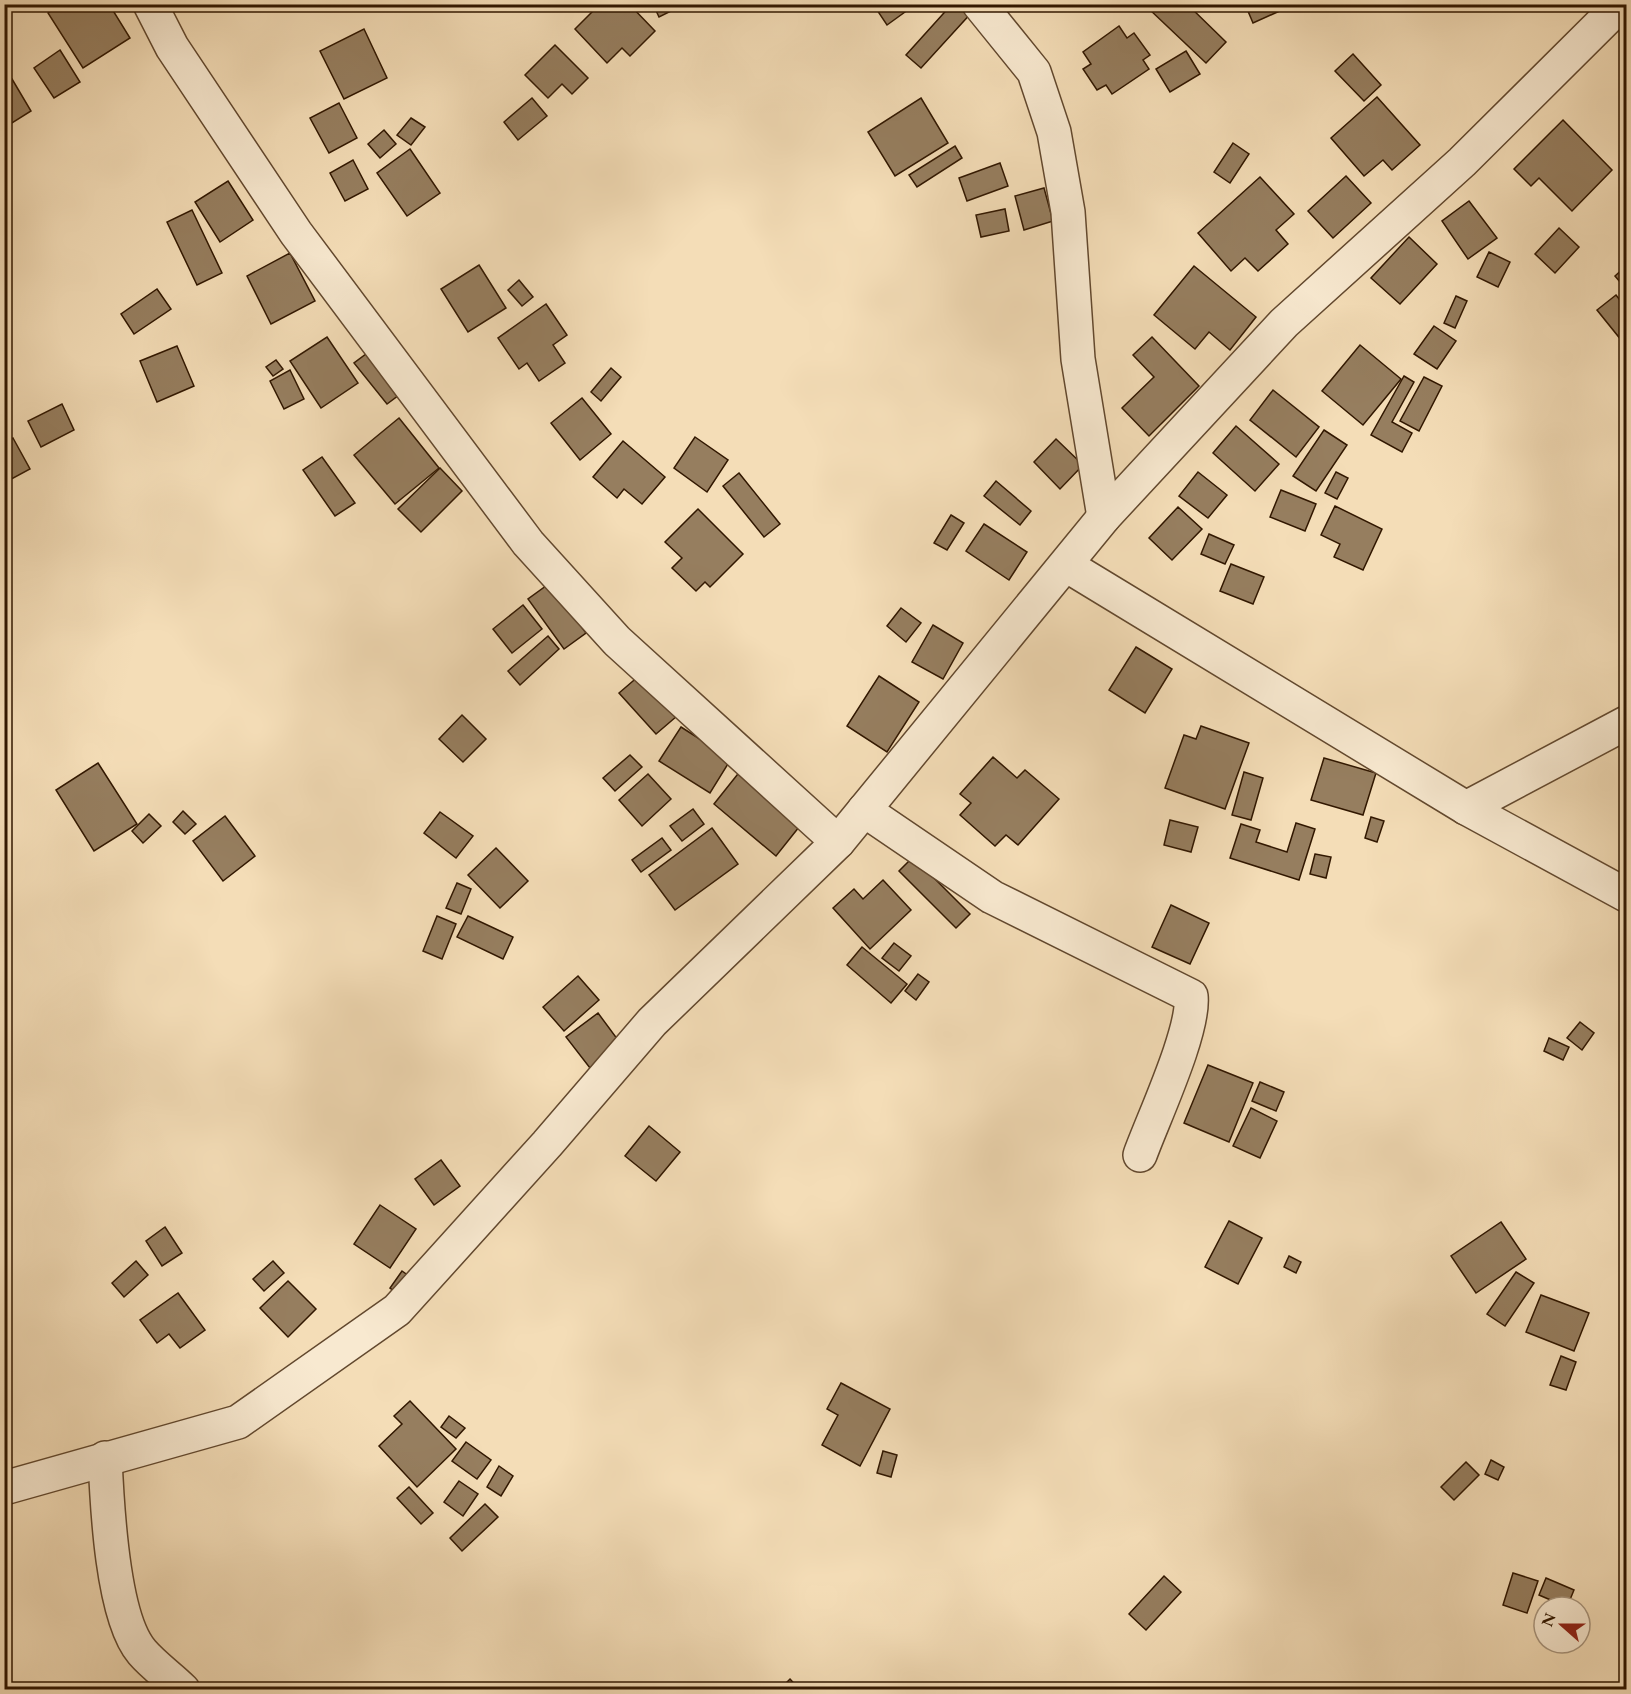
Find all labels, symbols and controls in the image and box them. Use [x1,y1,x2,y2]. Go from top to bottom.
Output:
north arrow [1532,1595,1592,1655]
text: N [1536,1610,1561,1630]

